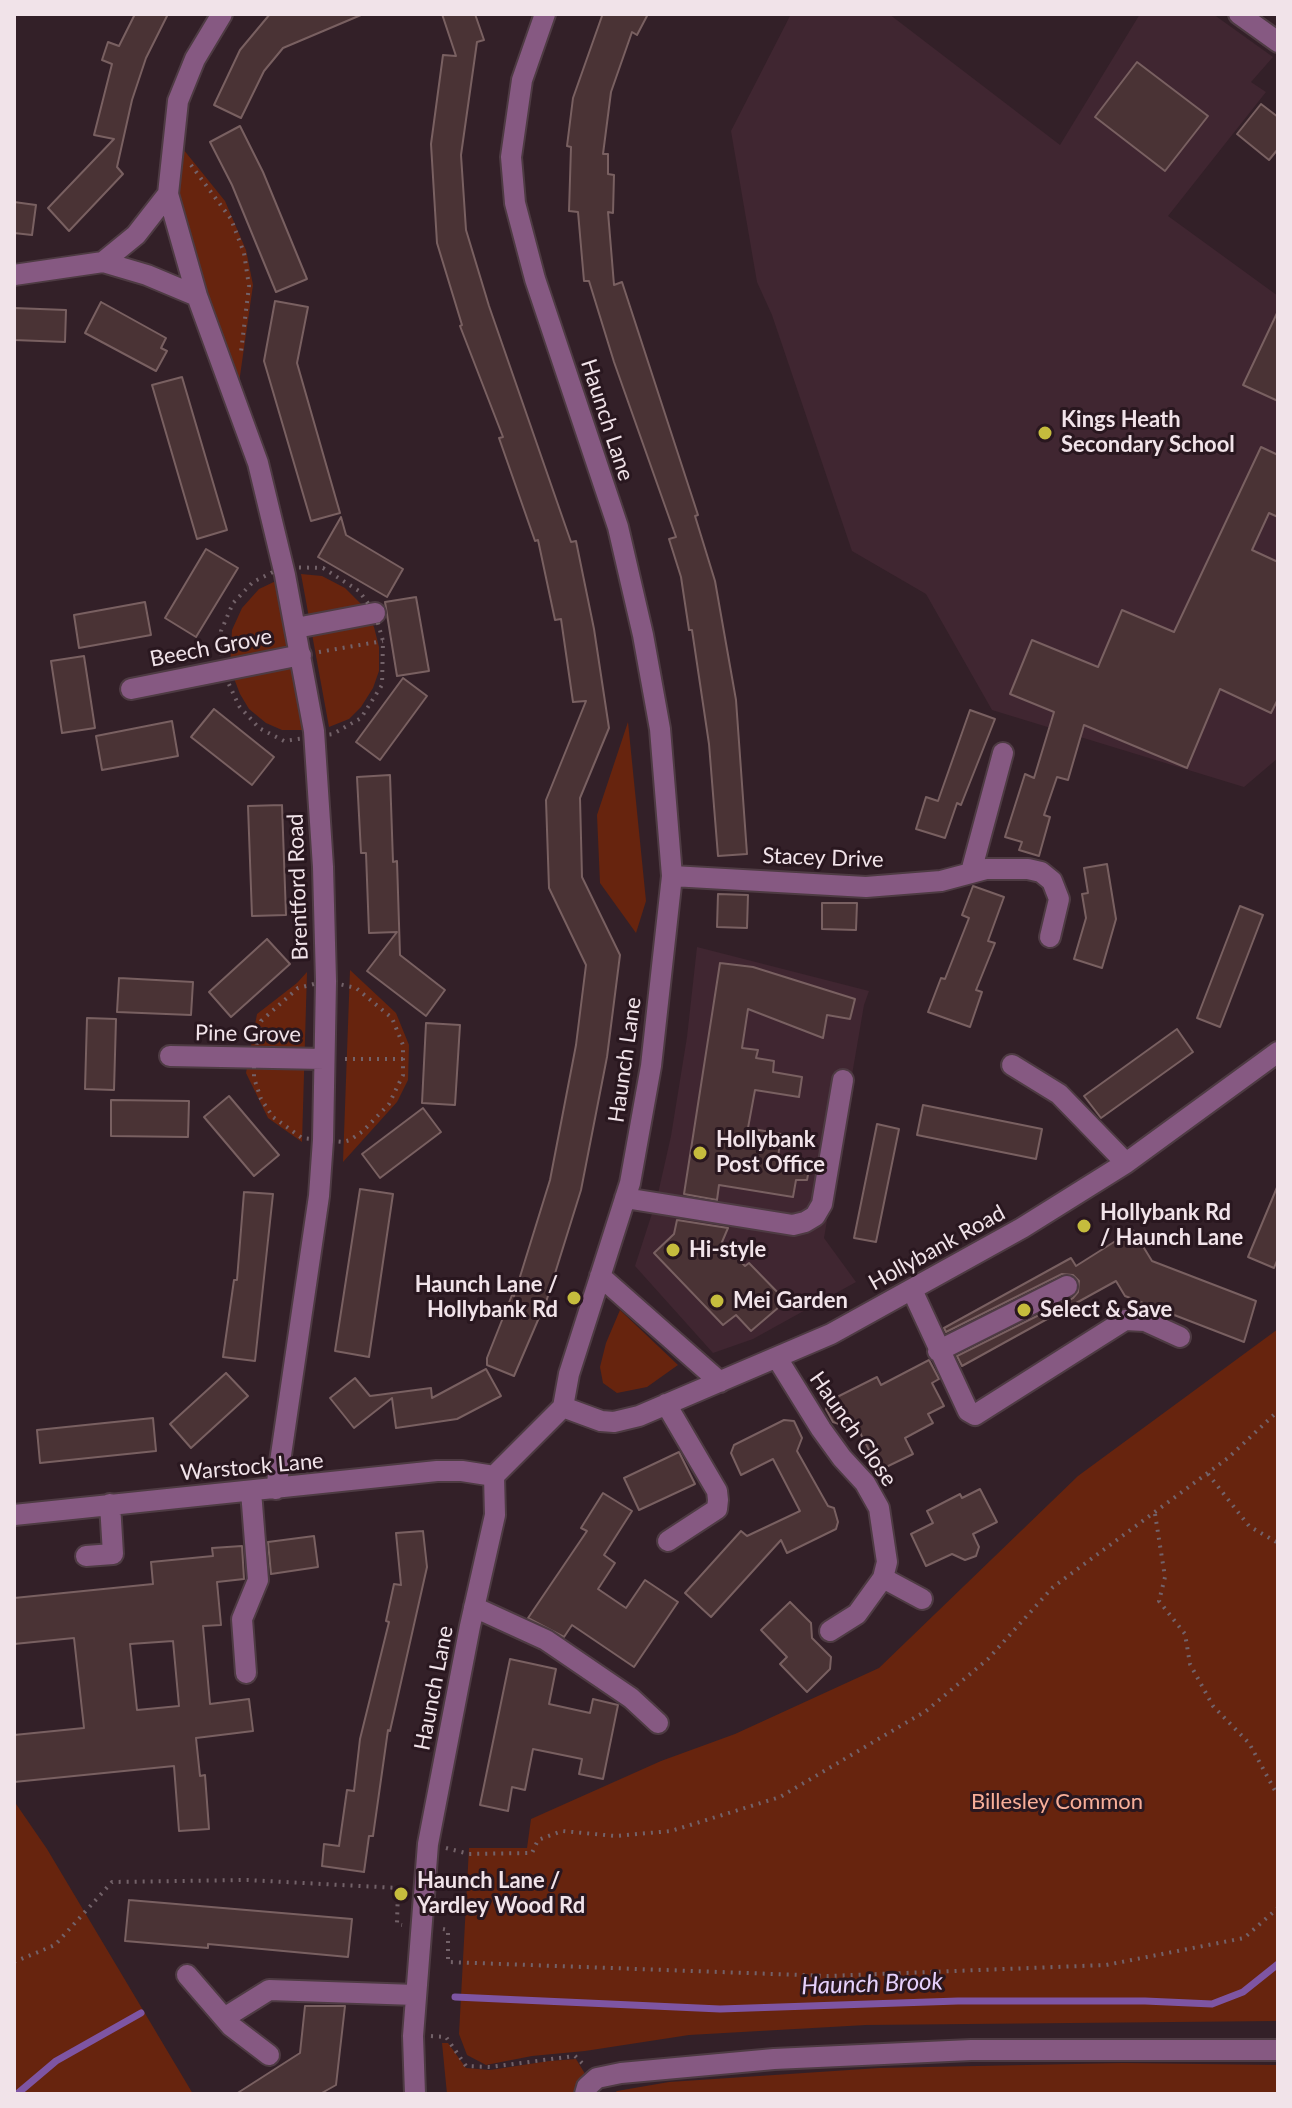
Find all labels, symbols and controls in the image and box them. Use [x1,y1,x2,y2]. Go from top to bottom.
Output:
street label: Haunch Lane [575,356,639,484]
place label: Kings Heath Secondary School [1061,407,1235,458]
marker: Kings Heath Secondary School [1036,424,1054,442]
street label: Beech Grove [148,623,274,673]
street label: Brentford Road [282,813,314,961]
street label: Stacey Drive [762,843,884,873]
street label: Haunch Lane [603,996,647,1124]
street label: Pine Grove [195,1020,301,1048]
place label: Hollybank Post Office [716,1127,825,1178]
marker: Hollybank Post Office [691,1144,709,1162]
street label: Hollybank Road [864,1200,1010,1296]
place label: Hollybank Rd / Haunch Lane [1100,1200,1243,1252]
marker: Hollybank Rd / Haunch Lane [1075,1217,1093,1235]
place label: Hi-style [689,1237,766,1263]
marker: Hi-style [664,1241,682,1259]
place label: Haunch Lane / Hollybank Rd [415,1272,558,1324]
place label: Mei Garden [733,1288,848,1314]
marker: Haunch Lane / Hollybank Rd [565,1289,583,1307]
marker: Mei Garden [708,1292,726,1310]
place label: Select & Save [1040,1297,1172,1323]
marker: Select & Save [1015,1301,1033,1319]
street label: Haunch Close [804,1367,902,1491]
street label: Warstock Lane [179,1448,325,1486]
street label: Haunch Lane [409,1623,459,1753]
park label: Billesley Common [971,1789,1143,1815]
place label: Haunch Lane / Yardley Wood Rd [417,1868,585,1920]
marker: Haunch Lane / Yardley Wood Rd [392,1885,410,1903]
water label: Haunch Brook [801,1967,943,2001]

